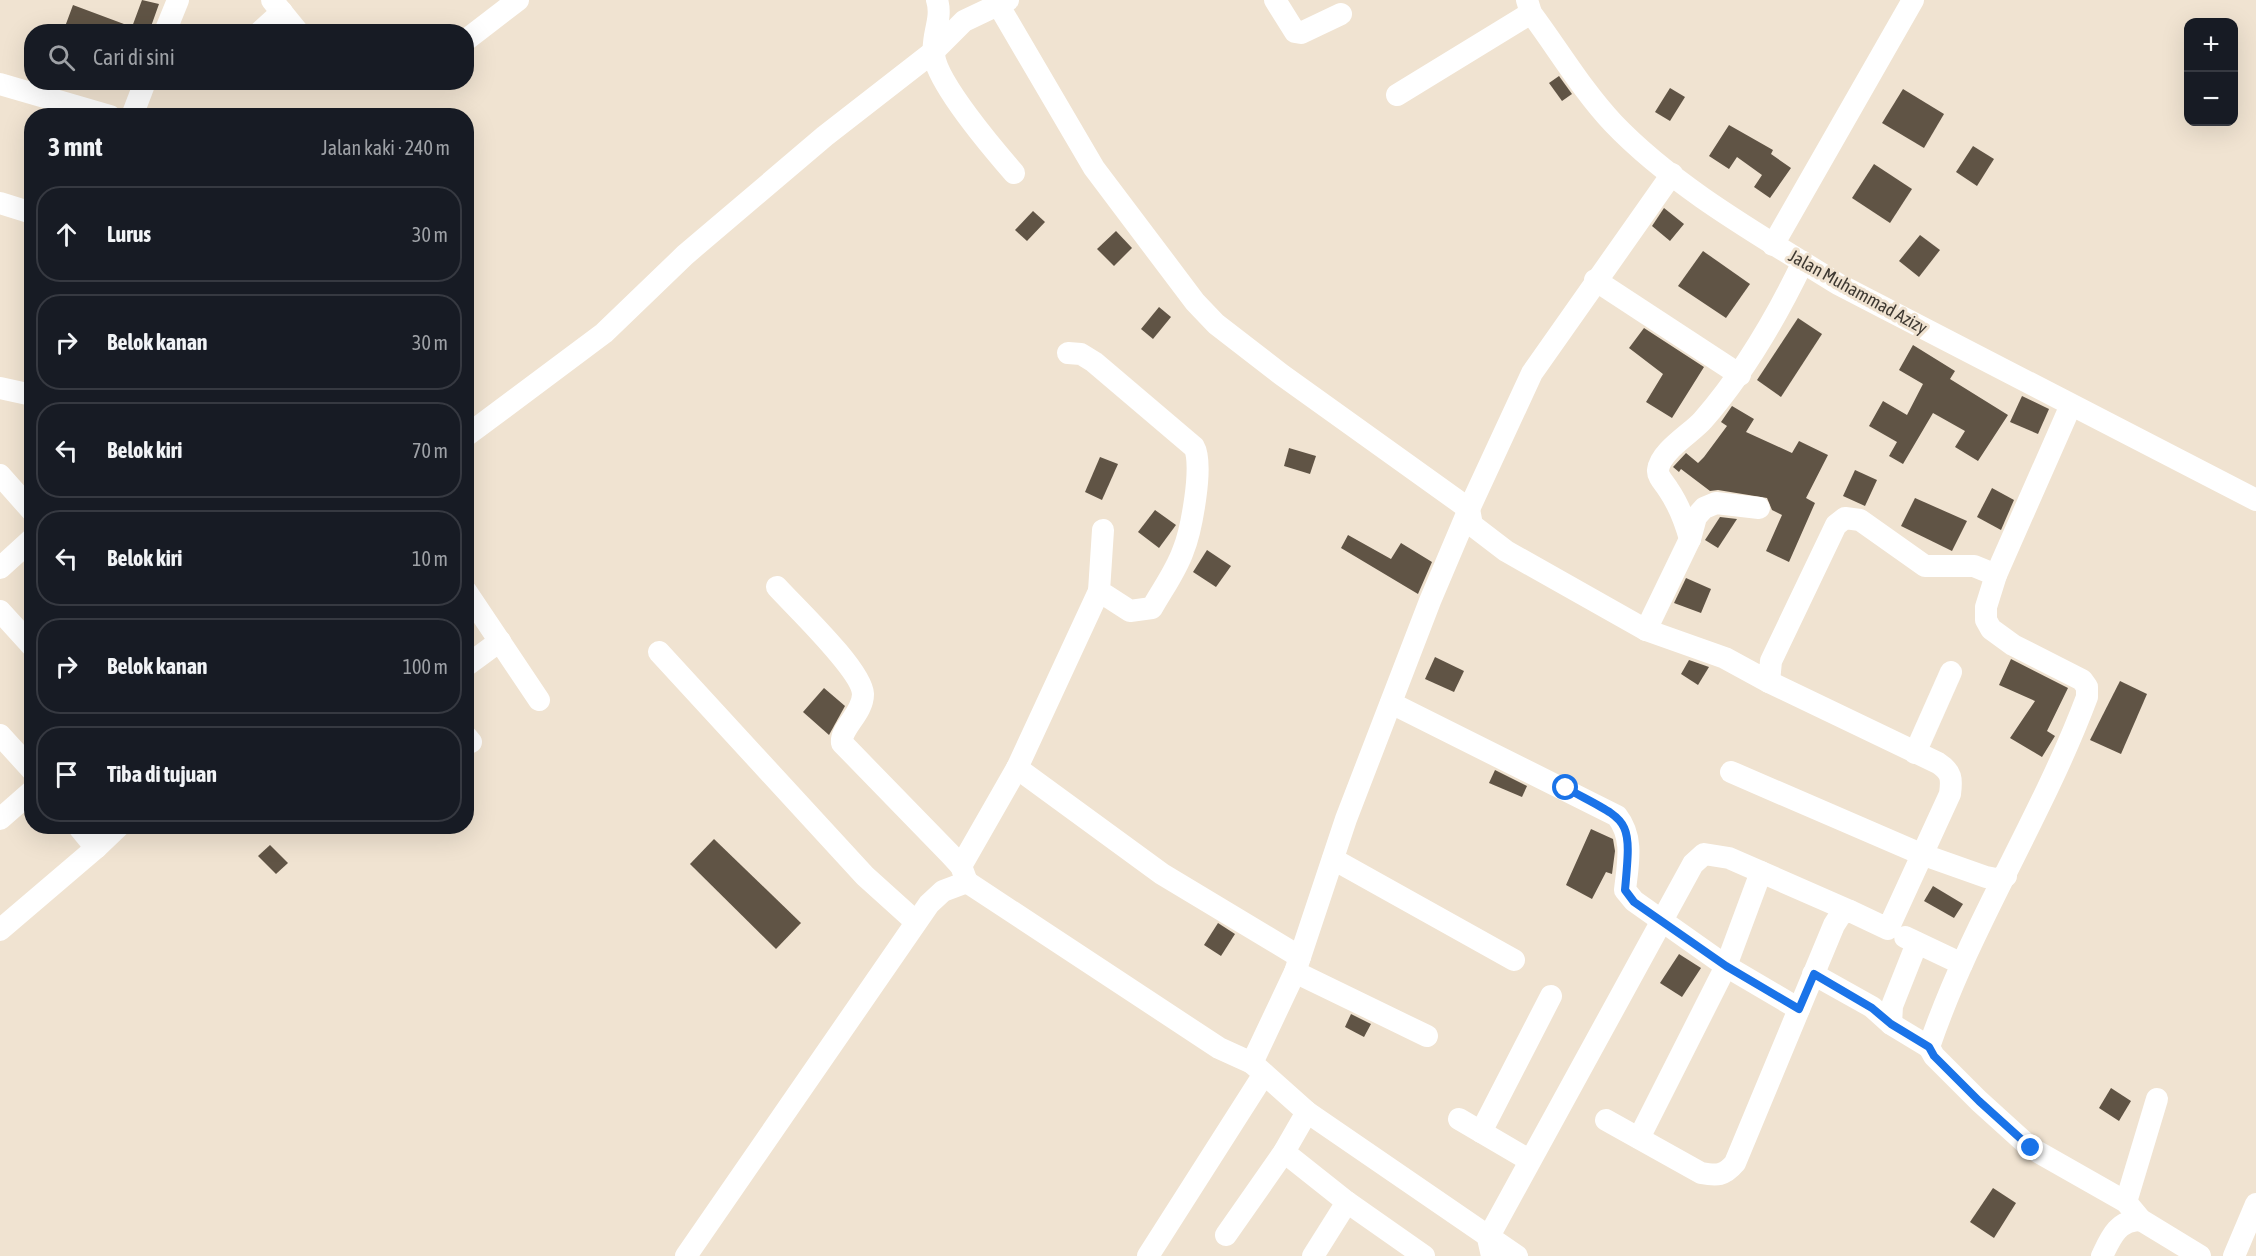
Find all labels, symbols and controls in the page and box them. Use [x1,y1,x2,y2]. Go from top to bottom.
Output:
map controls [2184,18,2238,126]
button: + [2184,18,2238,72]
search box [24,24,474,90]
icon: search [45,41,78,74]
text: Cari di sini [93,44,175,70]
button: − [2184,72,2238,126]
text: 3 mnt [48,132,103,162]
text: Jalan kaki · 240 m [321,136,450,159]
icon: ahead [50,218,83,251]
text: Lurus [107,221,151,247]
text: 30 m [412,223,448,246]
street label: Jalan Muhammad Azizy [1785,245,1931,338]
icon: right [50,326,83,359]
text: Belok kanan [107,329,208,355]
text: 30 m [412,331,448,354]
icon: left [50,434,83,467]
text: Belok kiri [107,437,182,463]
text: 70 m [412,439,448,462]
icon: left [50,542,83,575]
text: Belok kiri [107,545,182,571]
text: 10 m [412,547,448,570]
icon: right [50,650,83,683]
text: Belok kanan [107,653,208,679]
text: 100 m [403,655,448,678]
icon: arrive [50,758,83,791]
text: Tiba di tujuan [107,761,217,787]
route start [1552,774,1578,800]
route end [2017,1134,2043,1160]

